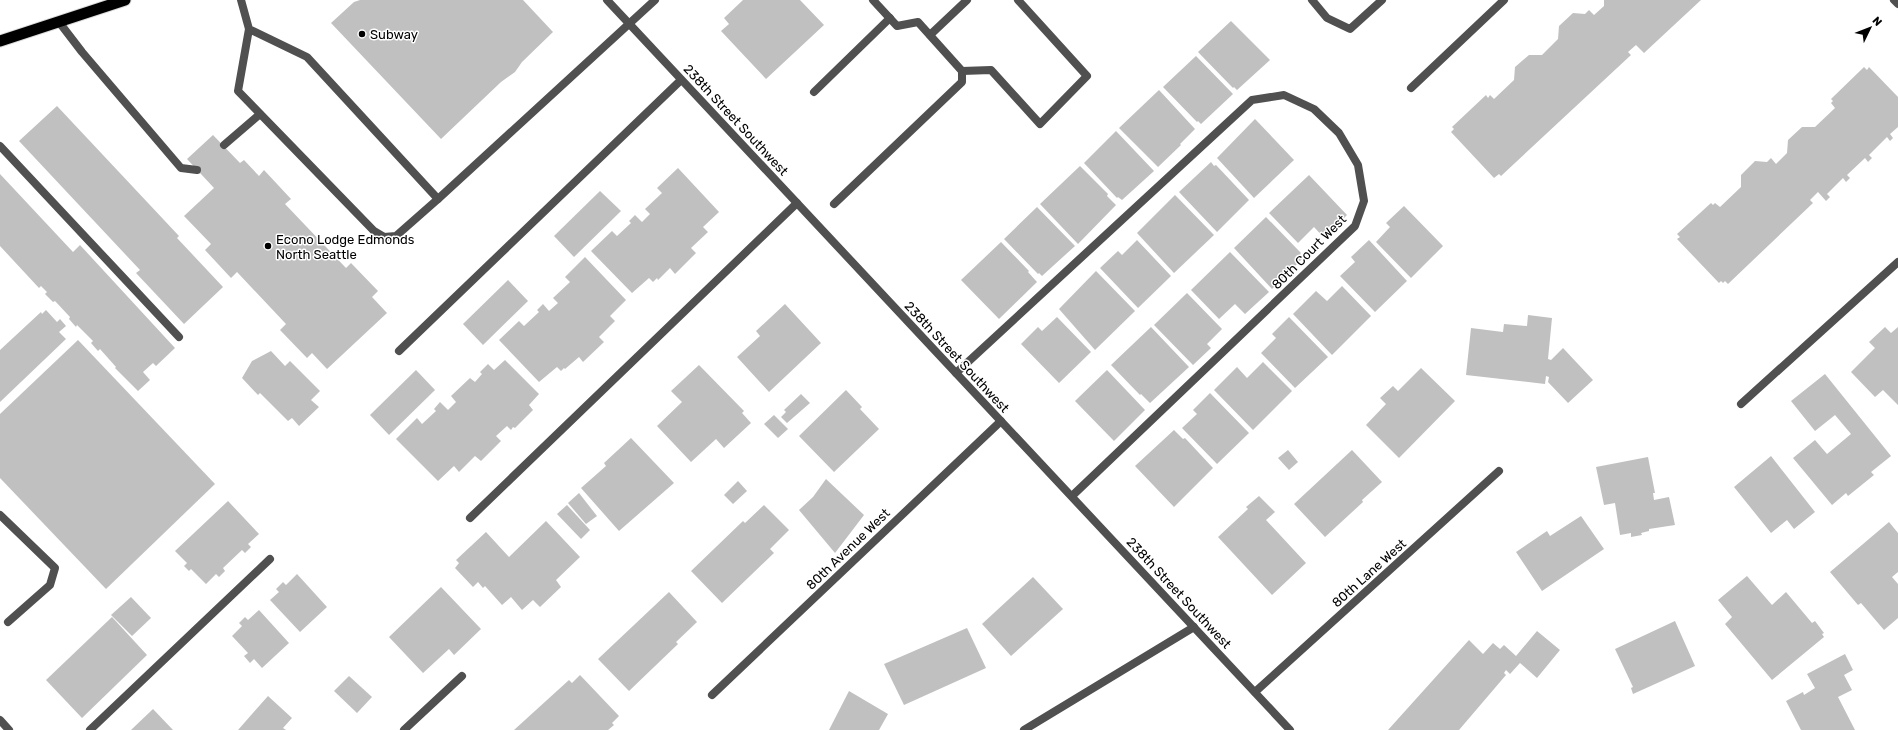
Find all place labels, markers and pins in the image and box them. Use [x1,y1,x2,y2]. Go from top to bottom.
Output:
place label: Subway [370,27,418,42]
marker: Subway [357,29,367,39]
place label: Econo Lodge Edmonds North Seattle [276,232,415,262]
marker: Econo Lodge Edmonds North Seattle [263,241,273,251]

